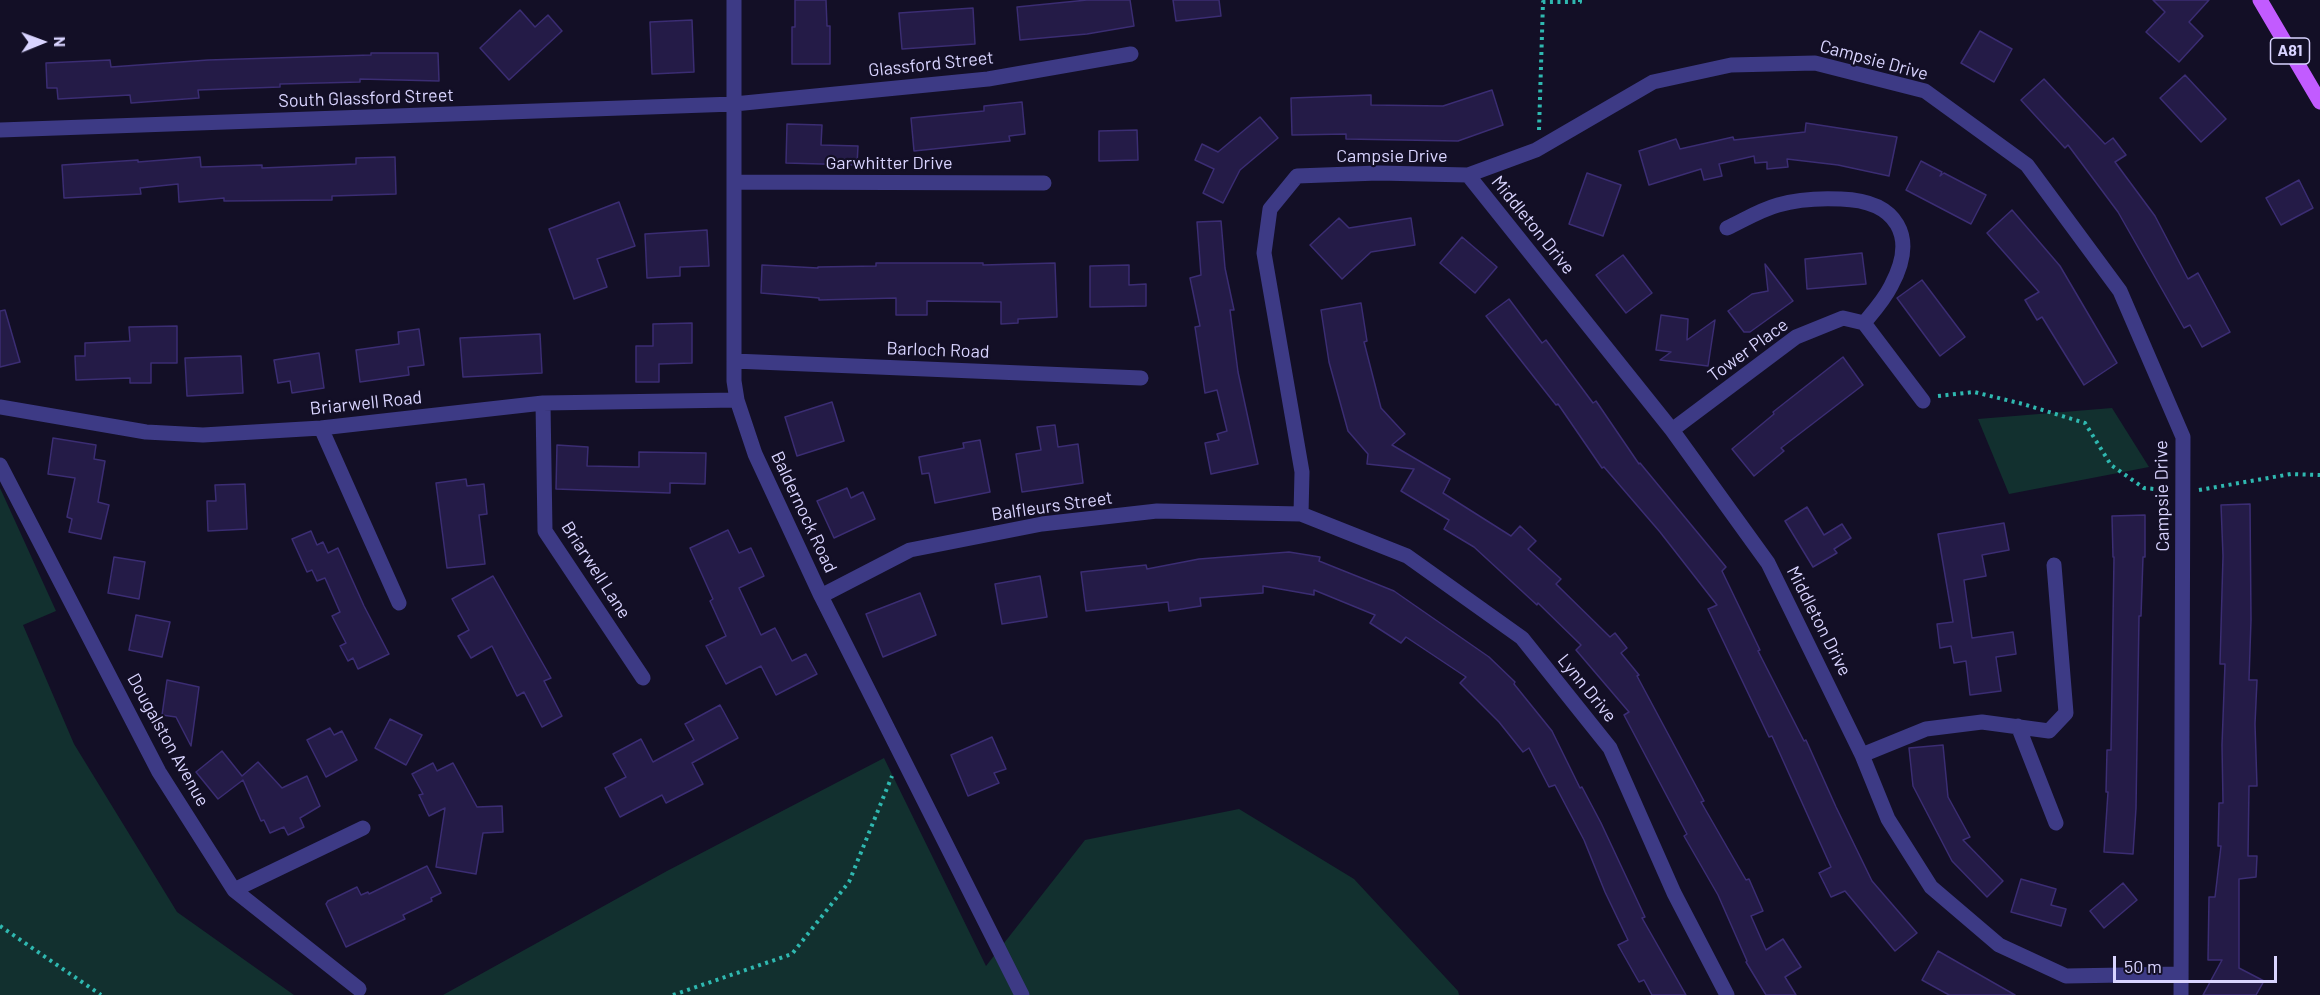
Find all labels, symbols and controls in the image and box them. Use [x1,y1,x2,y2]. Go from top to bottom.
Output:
north arrow [12,12,72,72]
street label: Campsie Drive [1817,35,1931,85]
text: N [51,36,70,47]
road number: A81 [2270,38,2310,64]
street label: Glassford Street [867,47,995,81]
street label: South Glassford Street [278,84,454,112]
street label: Campsie Drive [1336,145,1448,167]
street label: Garwhitter Drive [825,152,953,174]
street label: Middleton Drive [1487,171,1579,279]
street label: Tower Place [1704,314,1792,386]
street label: Barloch Road [886,337,990,363]
street label: Briarwell Road [309,386,423,420]
street label: Campsie Drive [2150,440,2174,552]
street label: Baldernock Road [766,448,842,576]
street label: Balfleurs Street [990,487,1114,525]
street label: Briarwell Lane [557,517,635,623]
street label: Middleton Drive [1782,563,1856,679]
street label: Lynn Drive [1553,650,1621,726]
street label: Dougalston Avenue [122,670,214,810]
scale bar [2116,944,2280,982]
text: 50 m [2124,955,2162,977]

